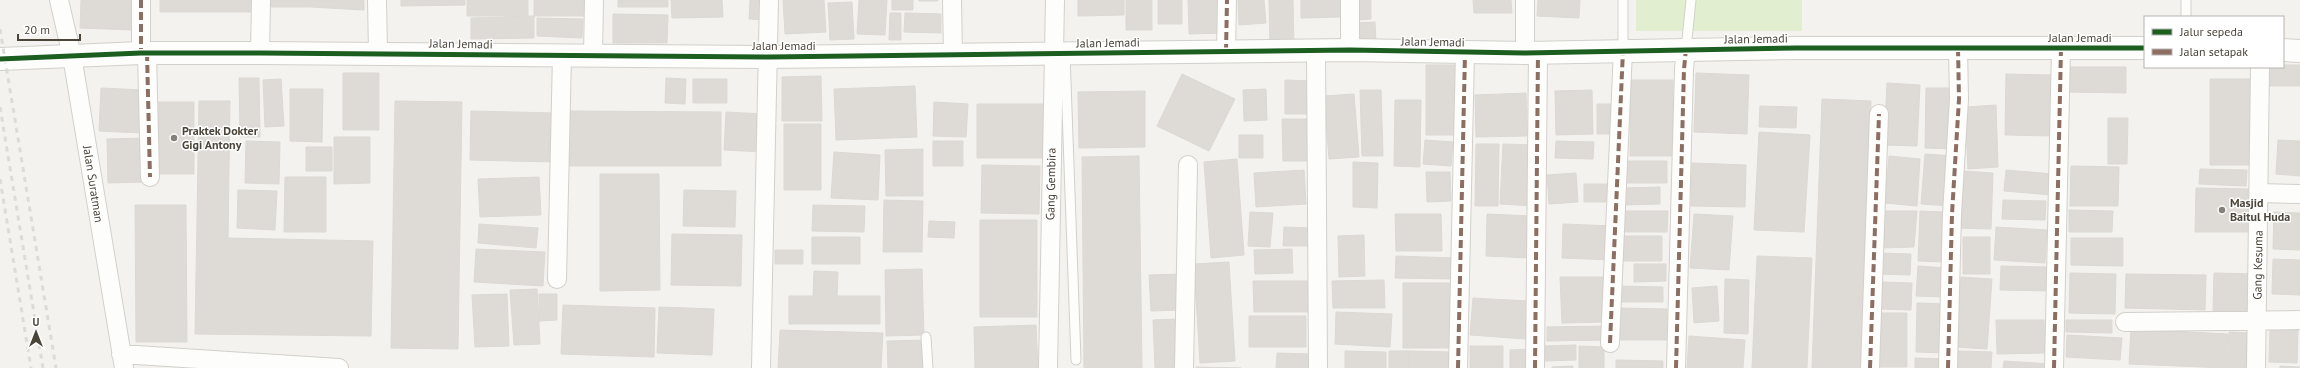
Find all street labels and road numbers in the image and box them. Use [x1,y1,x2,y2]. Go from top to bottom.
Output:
street label: Jalan Jemadi [1723,30,1788,47]
street label: Jalan Jemadi [2047,30,2112,45]
street label: Jalan Jemadi [1400,33,1465,50]
street label: Jalan Jemadi [1075,34,1140,51]
street label: Jalan Jemadi [428,35,493,52]
street label: Jalan Jemadi [751,38,816,53]
street label: Jalan Suratman [80,143,107,224]
street label: Gang Gembira [1042,148,1059,220]
street label: Gang Kesuma [2249,230,2266,300]

